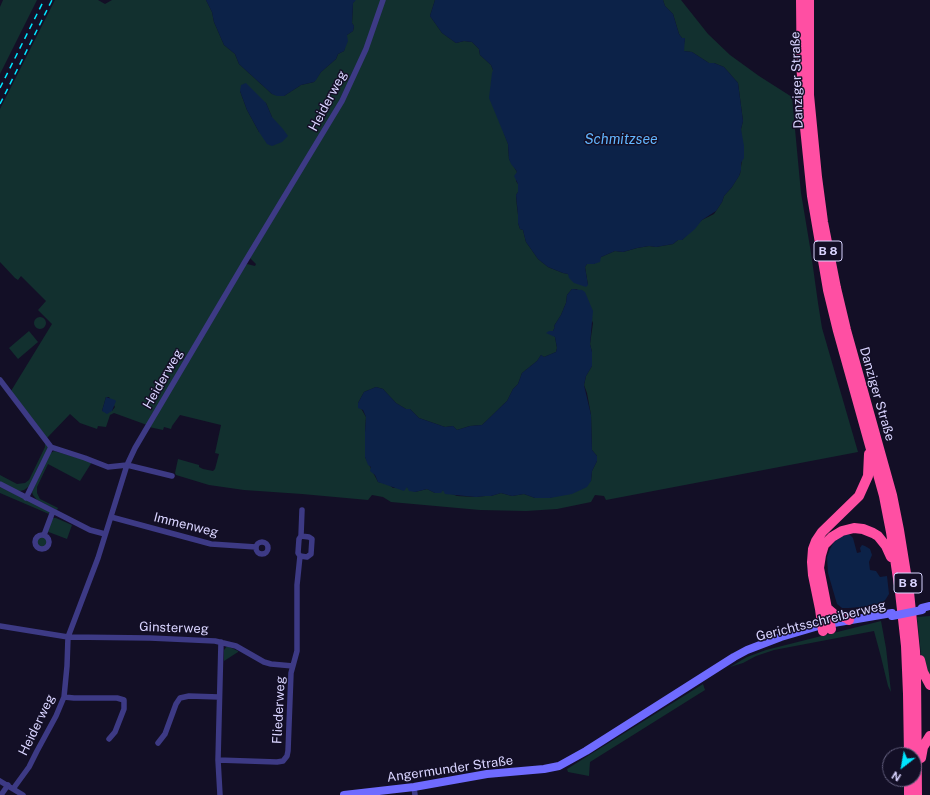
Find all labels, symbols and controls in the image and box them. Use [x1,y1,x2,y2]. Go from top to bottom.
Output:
street label: Danziger Straße [788,31,806,129]
street label: Heiderweg [306,68,350,134]
water label: Schmitzsee [584,132,658,148]
road number: B 8 [814,241,842,261]
street label: Danziger Straße [856,345,898,443]
street label: Heiderweg [140,346,186,412]
street label: Immenweg [152,509,220,541]
road number: B 8 [894,573,922,593]
street label: Gerichtsschreiberweg [754,597,888,645]
street label: Ginsterweg [139,619,209,637]
street label: Fliederweg [269,676,289,744]
street label: Heiderweg [15,692,59,758]
north arrow [882,747,922,787]
street label: Angermunder Straße [386,752,514,786]
text: N [890,769,903,784]

